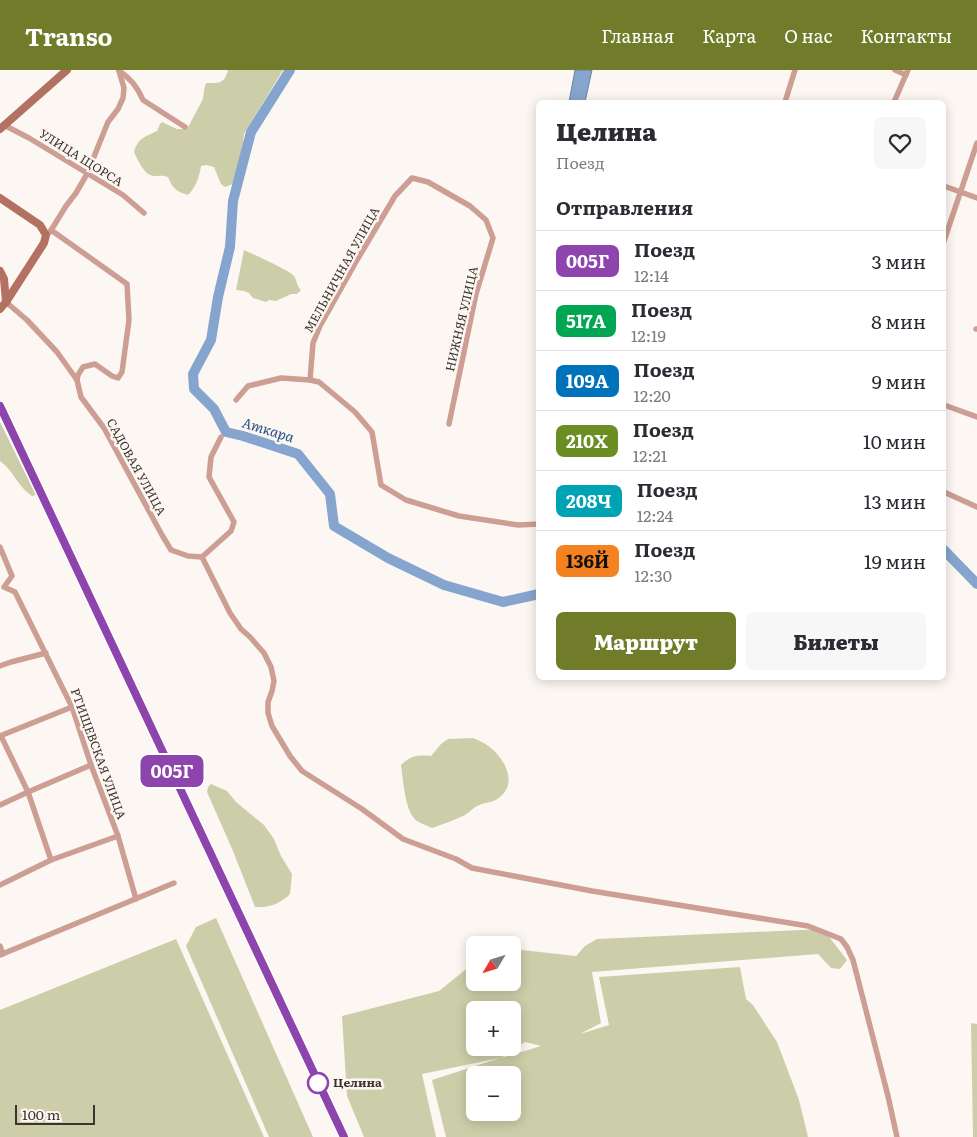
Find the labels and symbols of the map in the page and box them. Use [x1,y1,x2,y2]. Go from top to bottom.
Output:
street label: УЛИЦА ЩОРСА [36,124,127,190]
street label: МЕЛЬНИЧНАЯ УЛИЦА [299,203,383,336]
street label: НИЖНЯЯ УЛИЦА [440,264,482,373]
water label: Аткара [240,412,297,446]
street label: САДОВАЯ УЛИЦА [103,415,171,518]
street label: РТИЩЕВСКАЯ УЛИЦА [67,686,131,822]
line badge: 005Г [137,755,207,787]
north arrow [466,936,521,991]
marker: Целина [307,1072,329,1094]
place label: Целина [333,1073,382,1091]
scale bar [15,1102,95,1125]

